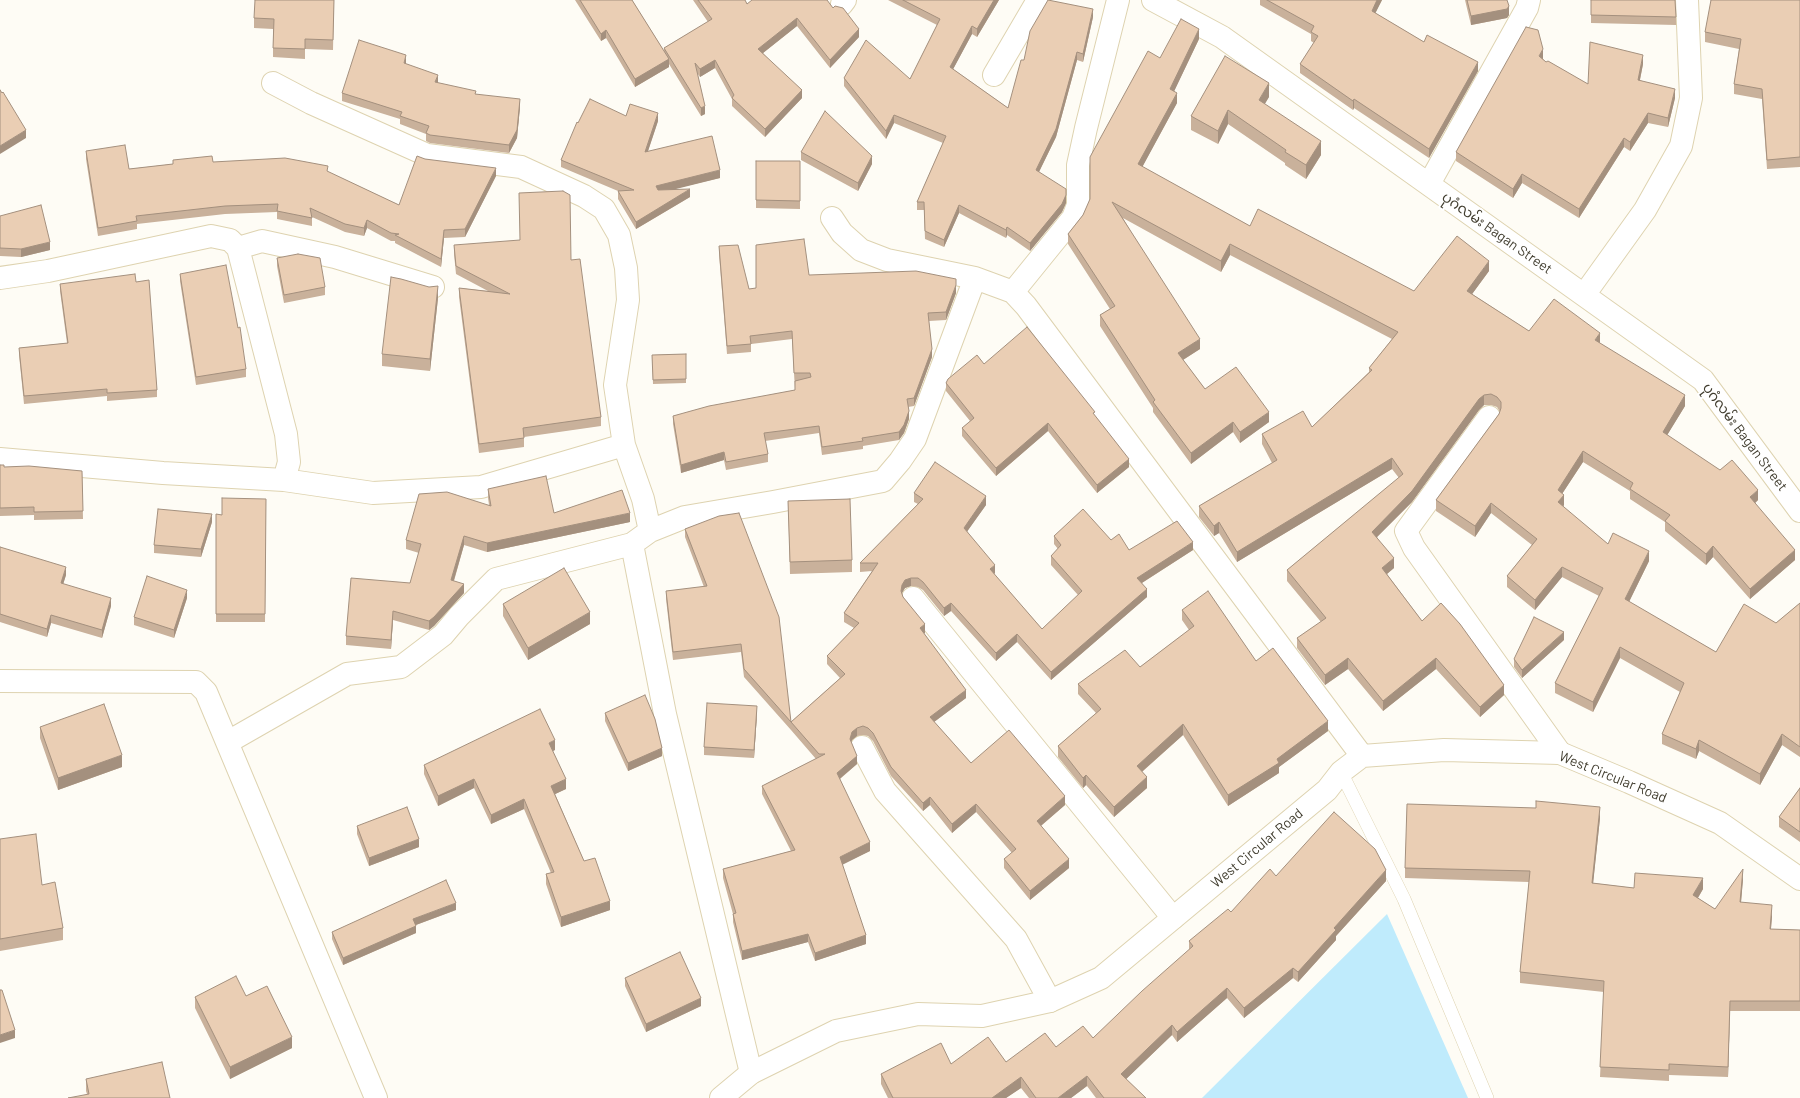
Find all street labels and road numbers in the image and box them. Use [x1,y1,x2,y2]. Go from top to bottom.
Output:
street label: ပုဂံလမ်း Bagan Street [1439,189,1555,277]
street label: ပုဂံလမ်း Bagan Street [1699,380,1791,494]
street label: West Circular Road [1557,748,1669,806]
street label: West Circular Road [1208,805,1306,891]

